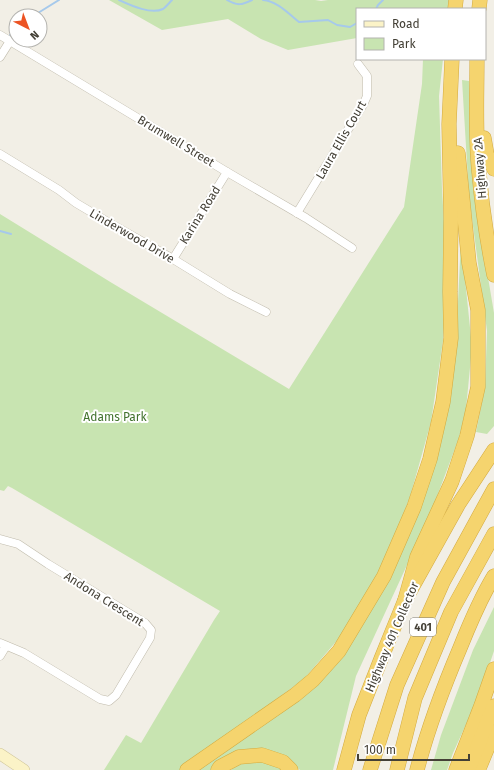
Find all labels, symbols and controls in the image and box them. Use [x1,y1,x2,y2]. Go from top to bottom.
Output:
north arrow [8,8,48,48]
legend [356,8,486,60]
text: Road [392,17,420,31]
text: N [27,28,41,42]
text: Park [392,37,416,51]
street label: Laura Ellis Court [313,98,369,182]
street label: Brumwell Street [135,113,218,170]
street label: Highway 2A [471,137,489,199]
street label: Karina Road [177,183,223,247]
street label: Linderwood Drive [87,206,177,266]
park label: Adams Park [83,410,147,424]
street label: Andona Crescent [62,569,147,629]
street label: Highway 401 Collector [362,579,422,694]
road number: 401 [410,618,436,636]
scale bar [358,736,469,762]
text: 100 m [364,743,396,757]

